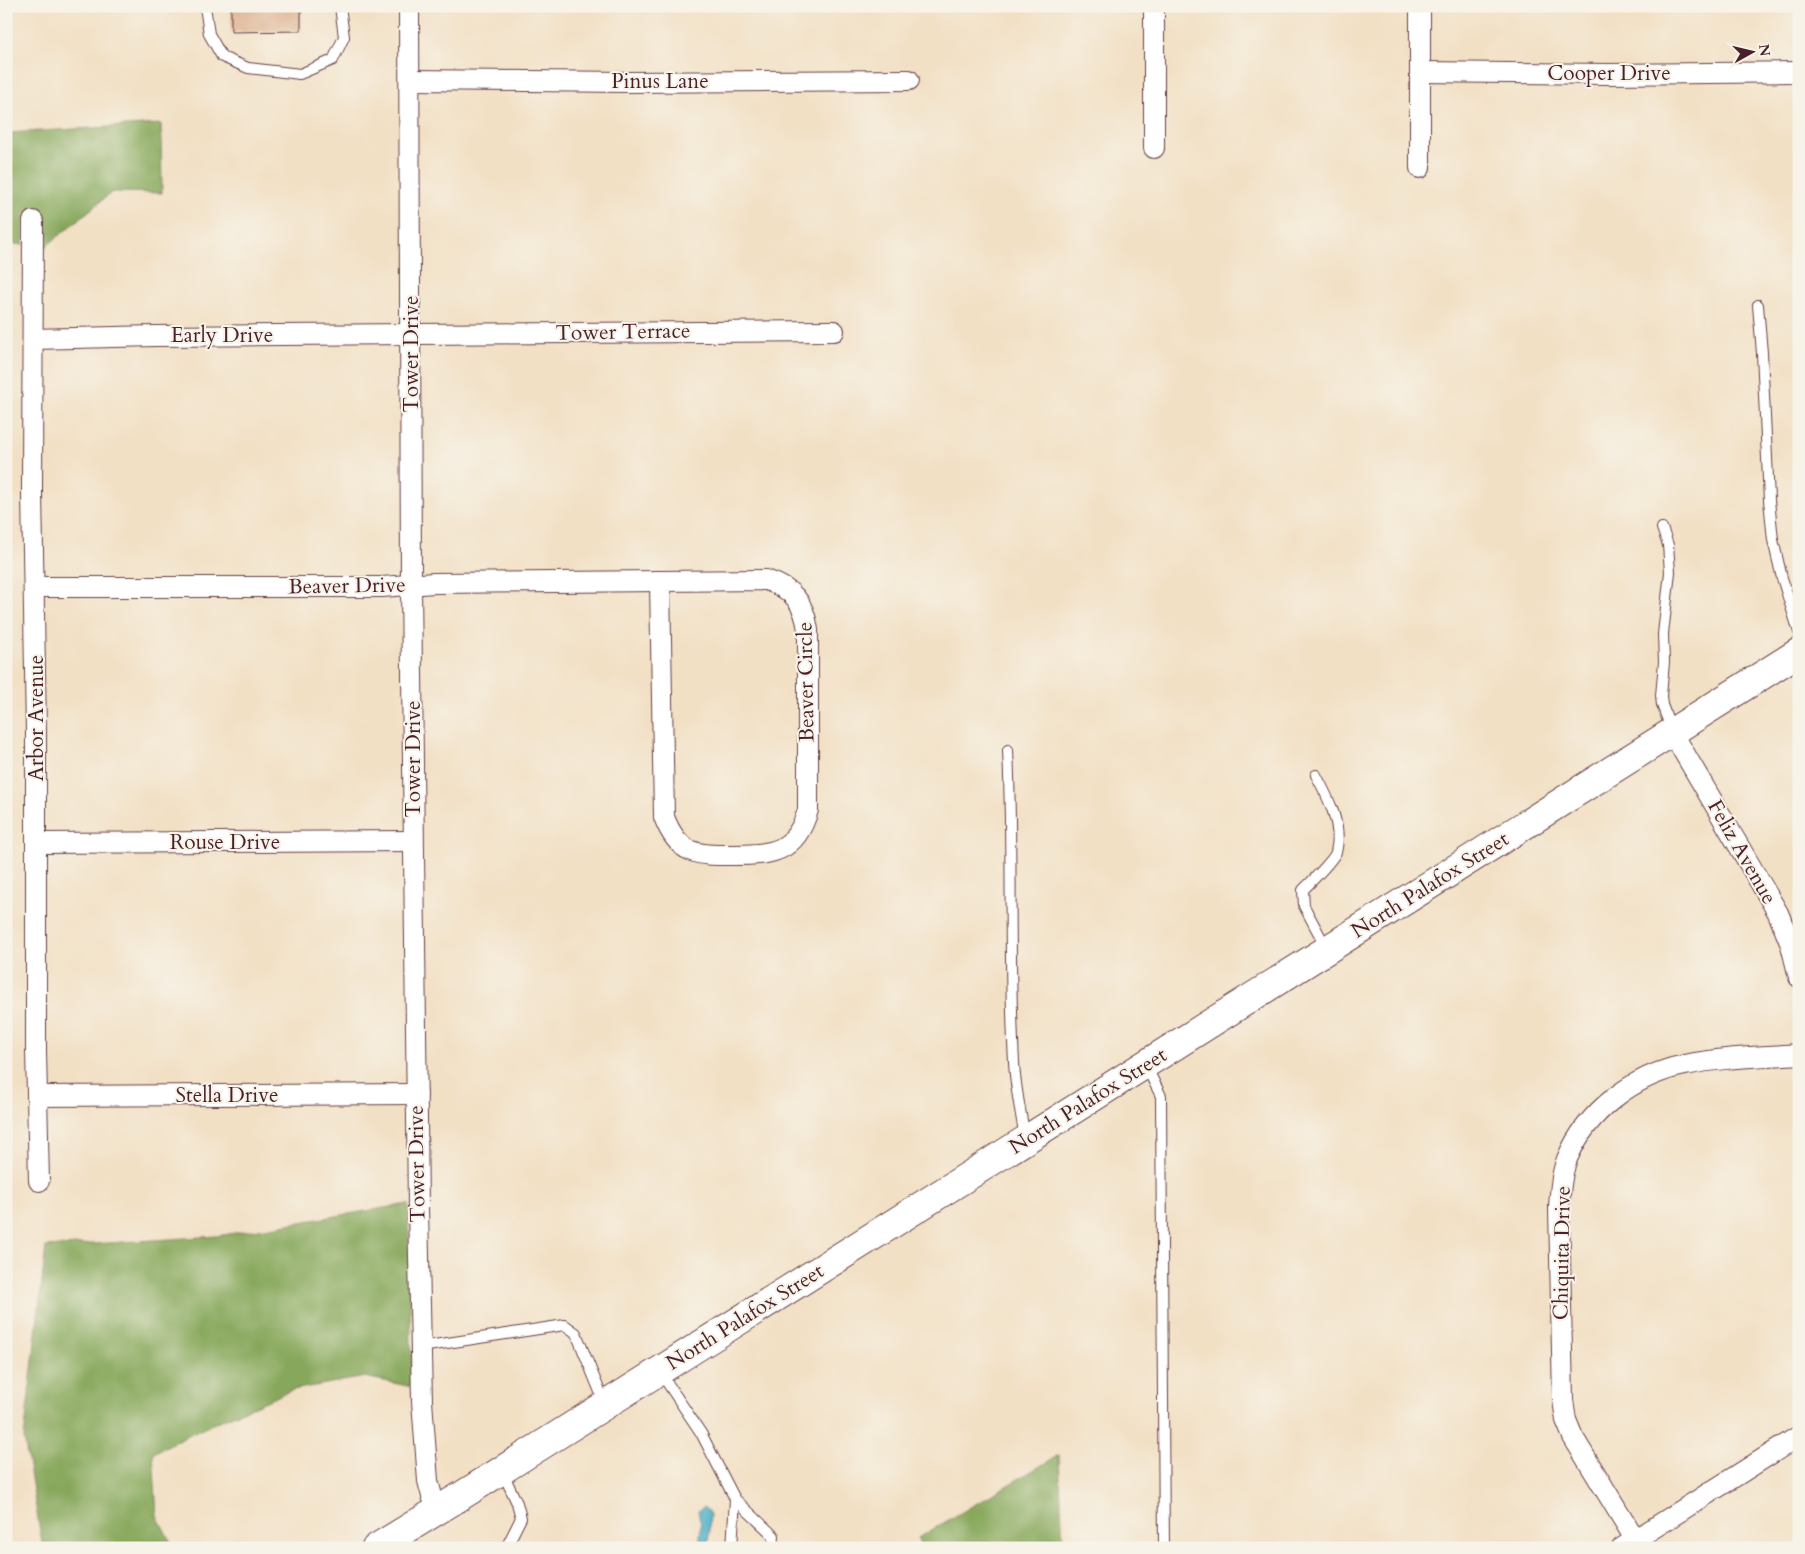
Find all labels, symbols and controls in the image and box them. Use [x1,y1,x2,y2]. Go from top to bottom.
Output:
north arrow [1728,28,1778,78]
text: N [1754,43,1775,58]
street label: Cooper Drive [1547,59,1671,88]
street label: Pinus Lane [611,67,709,96]
street label: Tower Drive [397,295,426,413]
street label: Tower Terrace [555,316,691,348]
street label: Early Drive [171,321,273,350]
street label: Beaver Drive [288,570,406,602]
street label: Beaver Circle [790,622,822,742]
street label: Arbor Avenue [22,655,51,781]
street label: Tower Drive [399,700,428,818]
street label: Feliz Avenue [1700,795,1784,909]
street label: North Palafox Street [1346,825,1515,945]
street label: Rouse Drive [170,828,280,857]
street label: North Palafox Street [1004,1041,1173,1161]
street label: Stella Drive [176,1081,278,1110]
street label: Tower Drive [401,1105,433,1223]
street label: Chiquita Drive [1546,1186,1578,1320]
street label: North Palafox Street [661,1257,830,1377]

